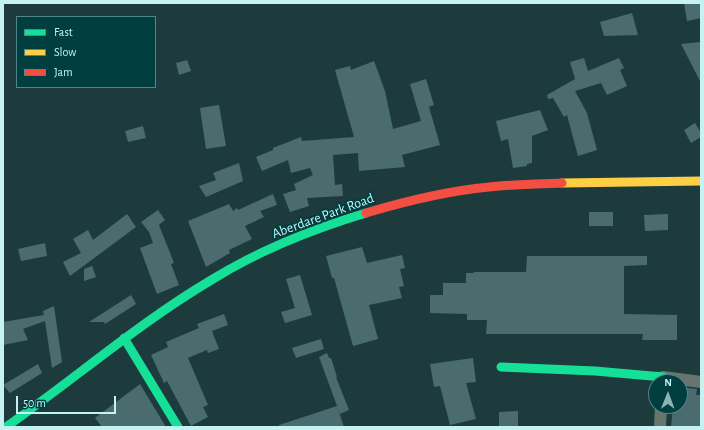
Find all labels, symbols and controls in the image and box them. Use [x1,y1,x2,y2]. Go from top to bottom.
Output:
legend [16,16,156,88]
text: Fast [54,26,73,38]
text: Slow [54,46,76,58]
text: Jam [54,66,73,78]
street label: Aberdare Park Road [270,190,376,242]
north arrow [648,374,688,414]
text: N [664,377,672,388]
scale bar [18,388,118,414]
text: 50 m [23,397,46,409]

